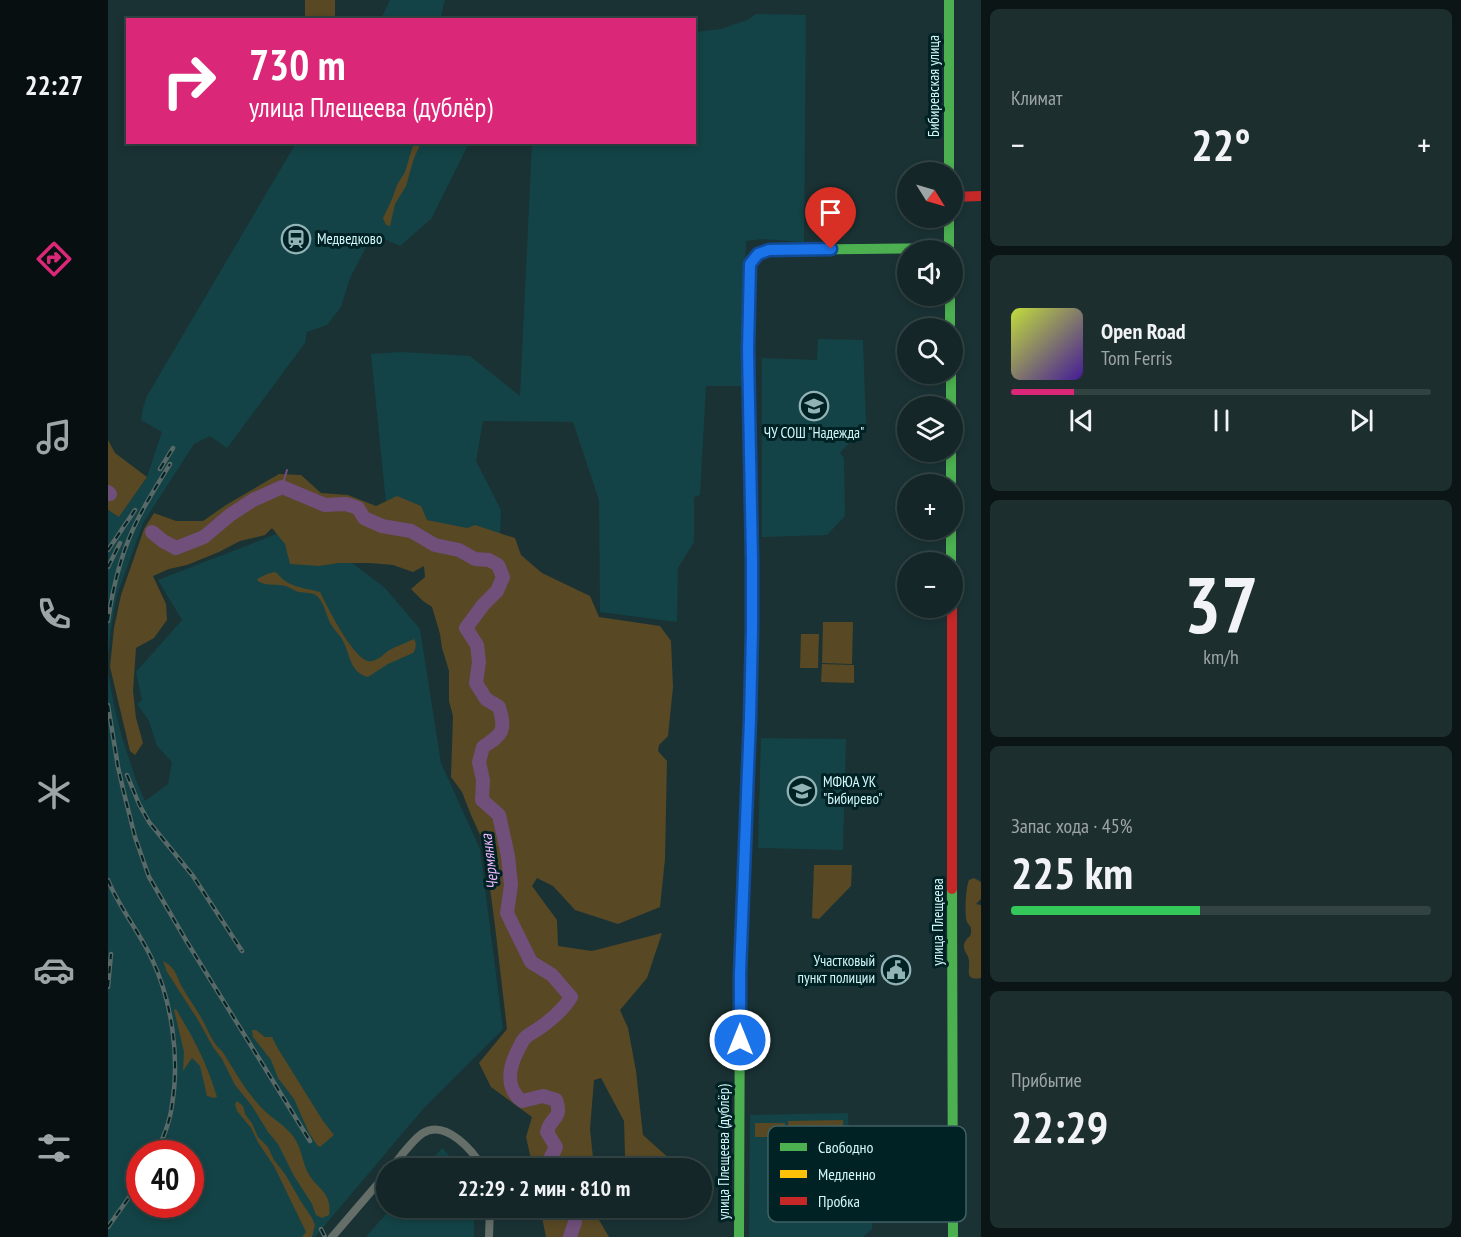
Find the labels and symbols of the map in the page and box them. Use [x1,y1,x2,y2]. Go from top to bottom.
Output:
street label: Бибиревская улица [924,35,943,137]
north arrow [897,162,963,228]
pin [805,187,856,249]
station icon: Медведково [280,223,312,255]
place label: Медведково [317,229,382,248]
school or university icon: ЧУ СОШ "Надежда" [798,390,830,422]
place label: ЧУ СОШ "Надежда" [764,423,864,442]
place label: МФЮА УК "Бибирево" [823,772,882,808]
school or university icon: МФЮА УК "Бибирево" [786,775,818,807]
water label: Чермянка [476,832,502,891]
street label: улица Плещеева [928,878,947,966]
place label: Участковый пункт полиции [798,951,875,987]
public building icon: Участковый пункт полиции [880,954,912,986]
position arrow [708,1008,772,1072]
street label: улица Плещеева (дублёр) [714,1084,733,1220]
legend [768,1126,966,1222]
text: Свободно [818,1137,873,1157]
speed limit sign: 40 [126,1140,204,1218]
text: Медленно [818,1164,876,1184]
text: Пробка [818,1191,860,1211]

